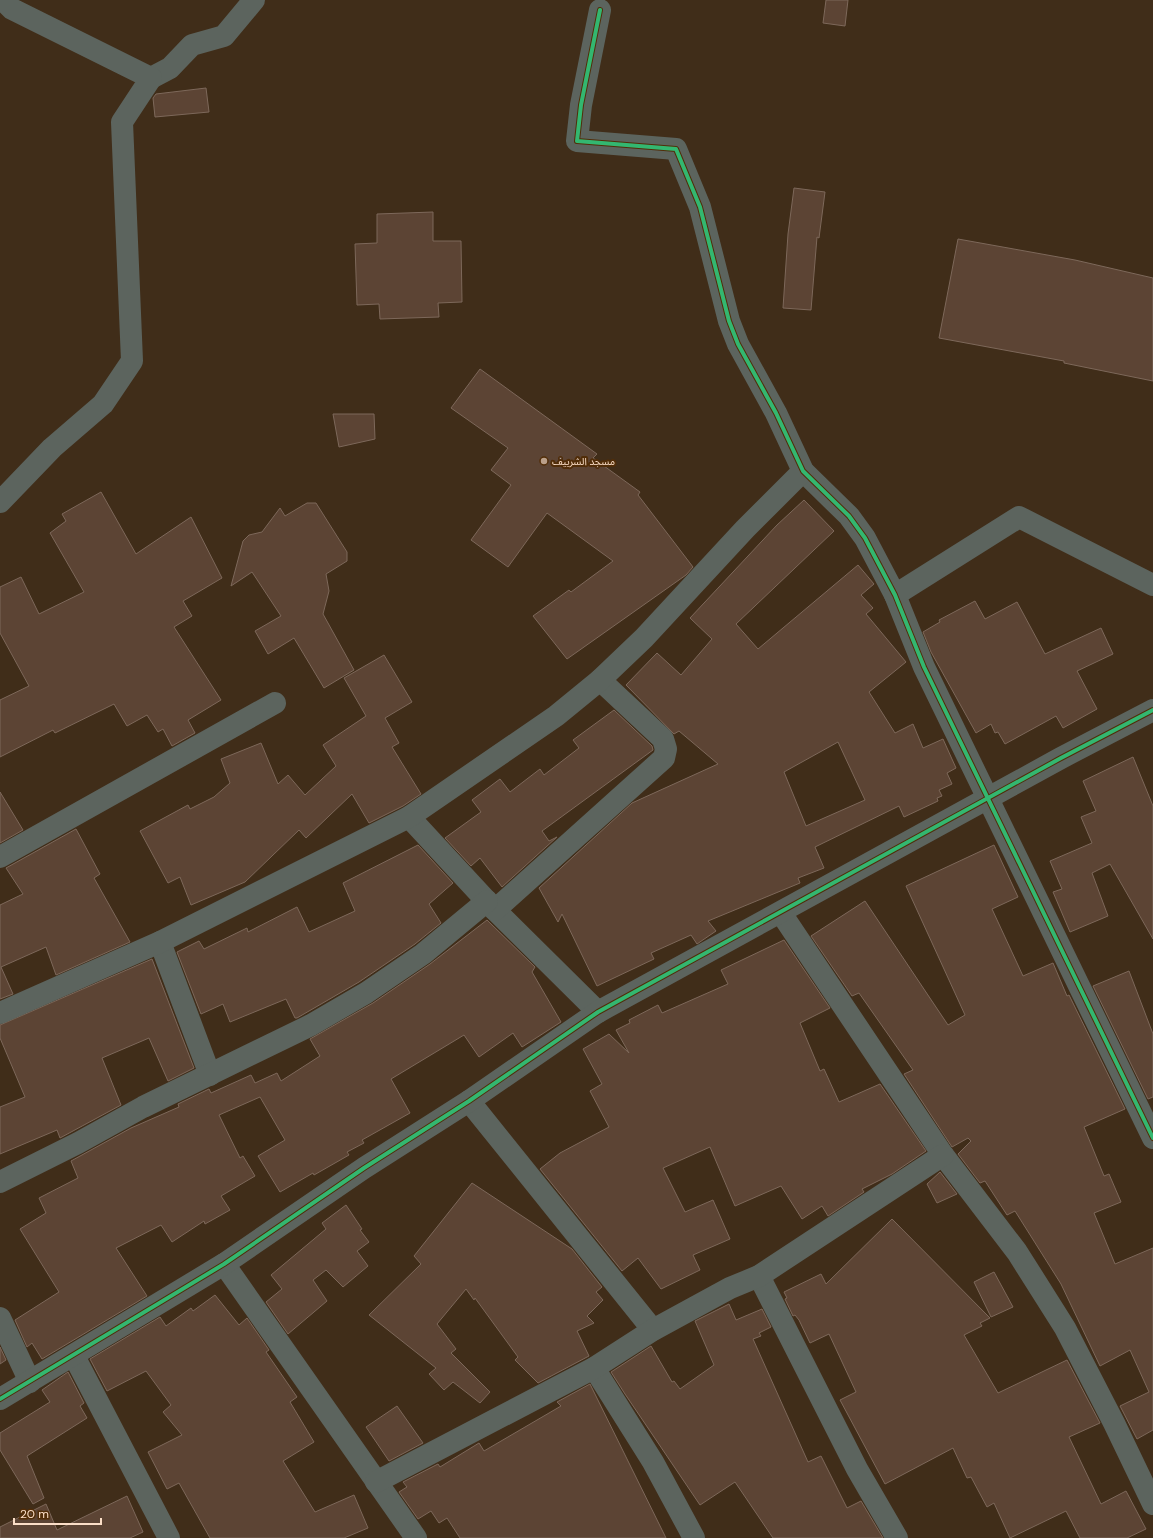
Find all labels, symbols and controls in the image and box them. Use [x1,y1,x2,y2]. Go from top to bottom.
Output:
place label: مسجد الشرييف [552,455,615,468]
marker: مسجد الشرييف [539,456,549,466]
scale bar [14,1500,101,1526]
text: 20 m [20,1506,49,1522]

